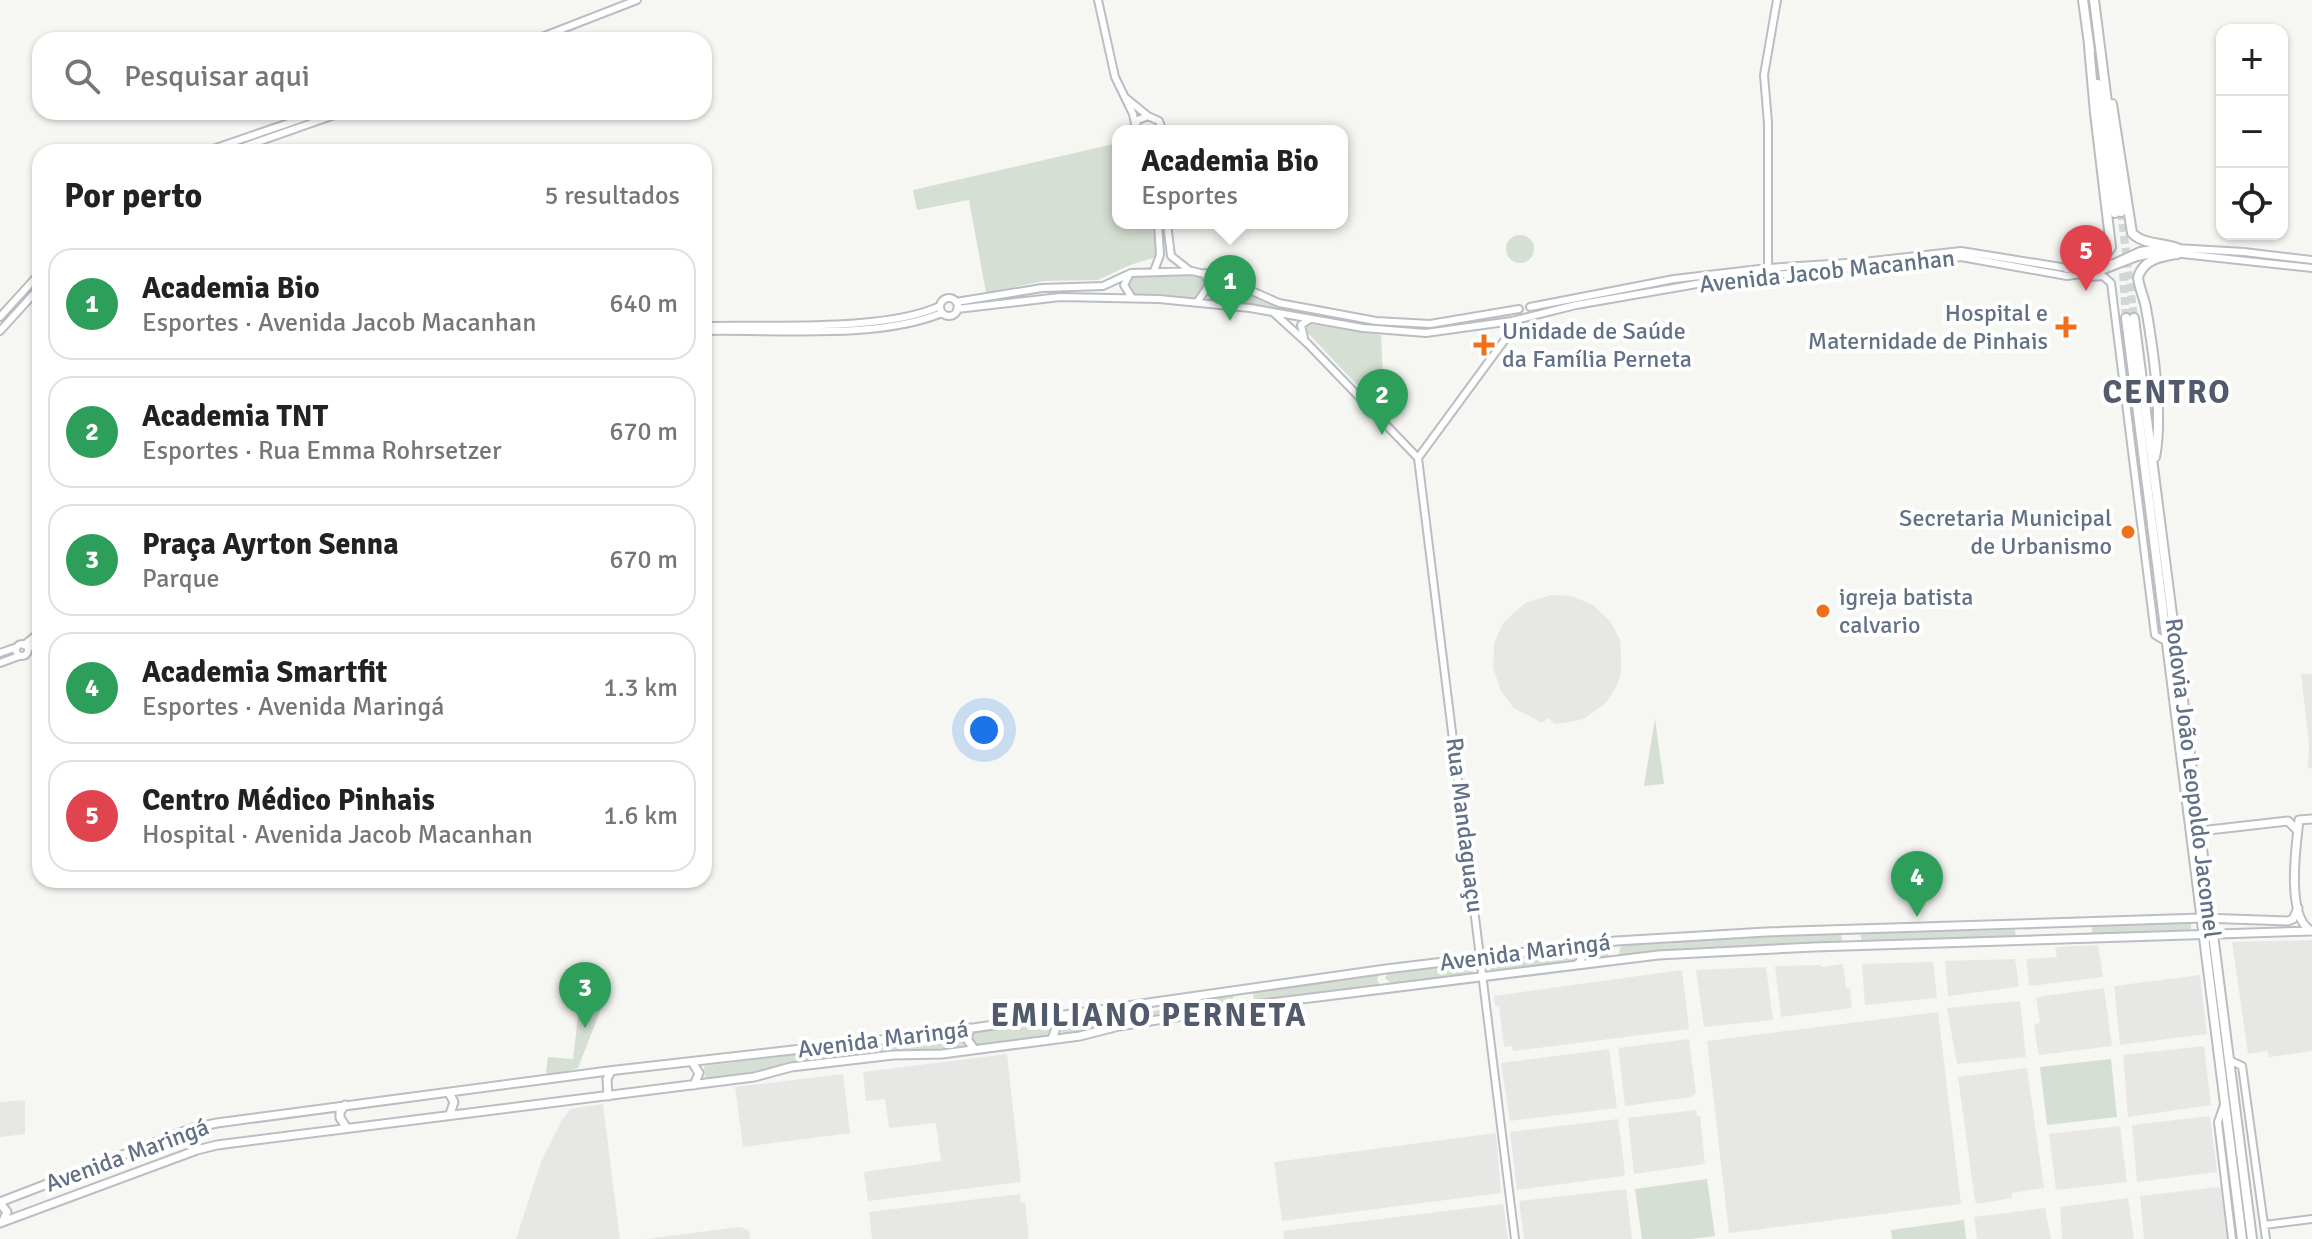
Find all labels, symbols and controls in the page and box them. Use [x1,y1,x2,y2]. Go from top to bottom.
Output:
map controls [2216,24,2288,240]
button: + [2216,24,2288,96]
search box [32,32,712,120]
icon: search [60,54,104,98]
text: Pesquisar aqui [124,58,310,95]
button: − [2216,96,2288,168]
popup [1112,125,1348,229]
text: Academia Bio [1141,143,1319,180]
button: locate [2216,168,2288,240]
text: Por perto [64,175,202,217]
text: 5 resultados [544,180,680,212]
text: Esportes [1141,180,1238,212]
pin: 5 [2060,225,2112,291]
street label: Avenida Jacob Macanhan [1698,243,1956,299]
pin: 1 [1204,255,1256,321]
text: Academia Bio [142,270,320,307]
text: 1 [85,288,99,320]
text: 640 m [609,288,678,320]
place label: Hospital e Maternidade de Pinhais [1808,298,2048,356]
text: Esportes · Avenida Jacob Macanhan [142,307,536,339]
place label: Unidade de Saúde da Família Perneta [1502,316,1692,374]
marker: Hospital e Maternidade de Pinhais [2055,316,2077,338]
marker: Unidade de Saúde da Família Perneta [1473,334,1495,356]
pin: 2 [1356,369,1408,435]
district label: CENTRO [2103,373,2231,412]
text: Academia TNT [142,398,328,435]
text: 2 [85,416,99,448]
text: 670 m [609,416,678,448]
text: Esportes · Rua Emma Rohrsetzer [142,435,502,467]
place label: Secretaria Municipal de Urbanismo [1899,503,2112,561]
marker: Secretaria Municipal de Urbanismo [2119,523,2137,541]
text: Praça Ayrton Senna [142,526,399,563]
text: 3 [85,544,99,576]
text: 670 m [609,544,678,576]
text: Parque [142,563,220,595]
place label: igreja batista calvario [1839,582,1973,640]
marker: igreja batista calvario [1814,602,1832,620]
street label: Rodovia João Leopoldo Jacomel [2158,616,2228,940]
text: Academia Smartfit [142,654,387,691]
text: 4 [85,672,99,704]
text: 1.3 km [604,672,678,704]
text: Esportes · Avenida Maringá [142,691,444,723]
your location [964,710,1004,750]
street label: Rua Mandaguaçu [1439,736,1491,914]
text: Centro Médico Pinhais [142,782,435,819]
text: 5 [85,800,99,832]
text: 1.6 km [604,800,678,832]
text: Hospital · Avenida Jacob Macanhan [142,819,533,851]
pin: 4 [1891,851,1943,917]
street label: Avenida Maringá [1438,927,1612,977]
pin: 3 [559,962,611,1028]
district label: EMILIANO PERNETA [990,996,1308,1035]
street label: Avenida Maringá [796,1014,970,1064]
street label: Avenida Maringá [41,1112,213,1198]

